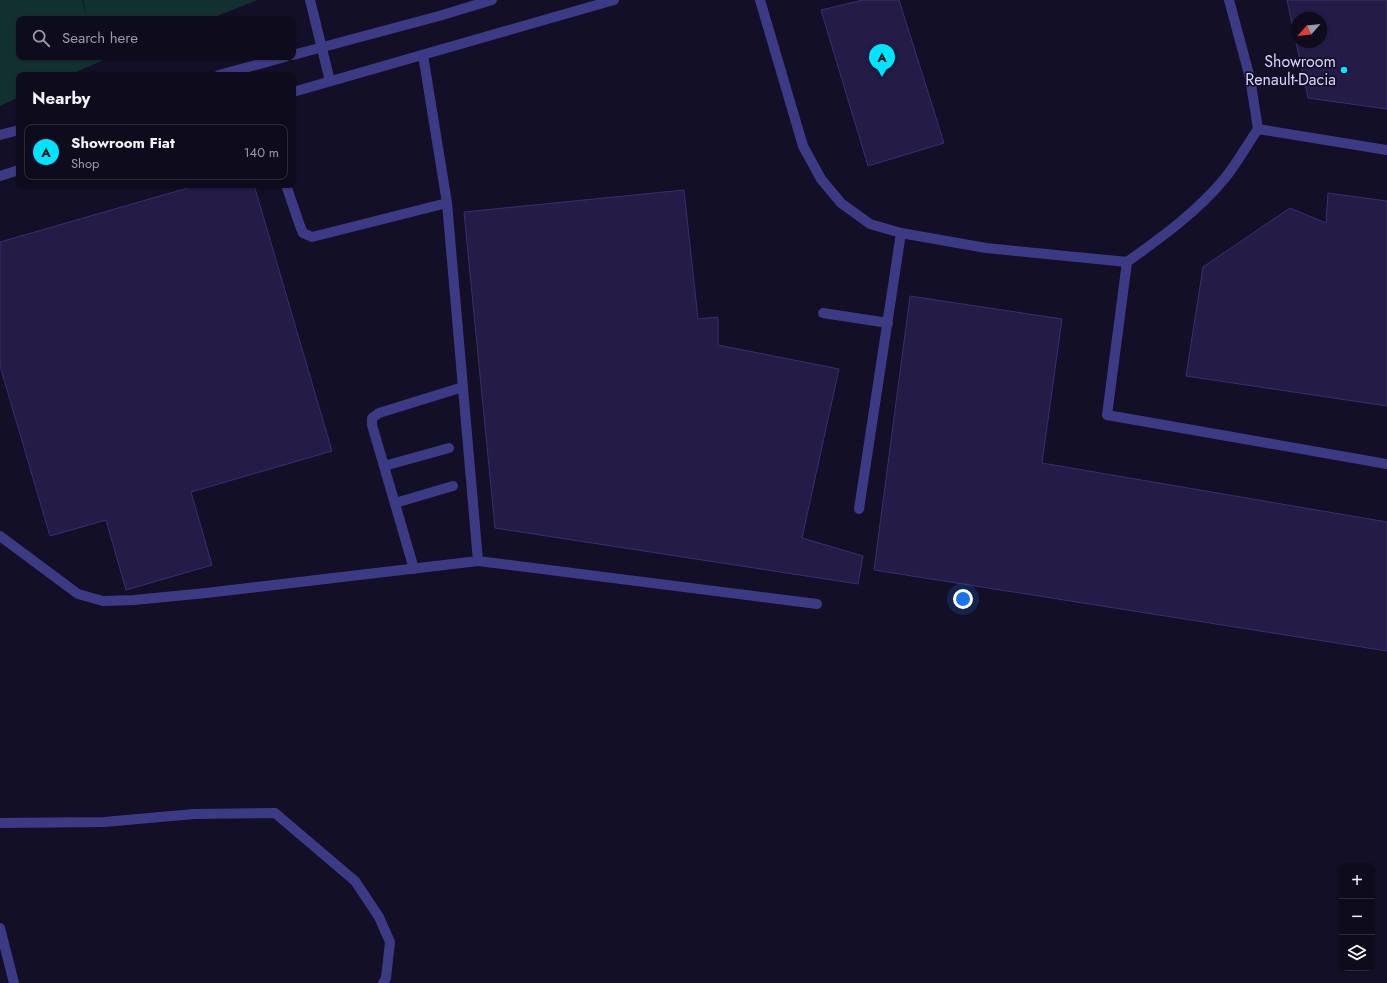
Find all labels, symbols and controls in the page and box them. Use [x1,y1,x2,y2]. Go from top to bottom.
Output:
north arrow [1291,12,1327,48]
search box [16,16,296,60]
icon: search [30,27,52,49]
text: Search here [62,27,138,49]
pin: A [869,44,895,77]
place label: Showroom Renault-Dacia [1245,50,1336,91]
marker: Showroom Renault-Dacia [1339,65,1349,75]
text: Nearby [32,86,90,110]
text: Showroom Fiat [71,132,175,154]
text: A [41,143,51,162]
text: 140 m [244,143,279,162]
text: Shop [71,154,99,173]
your location [953,589,973,609]
map controls [1339,863,1375,971]
button: + [1339,863,1375,899]
button: − [1339,899,1375,935]
button: layers [1339,935,1375,971]

